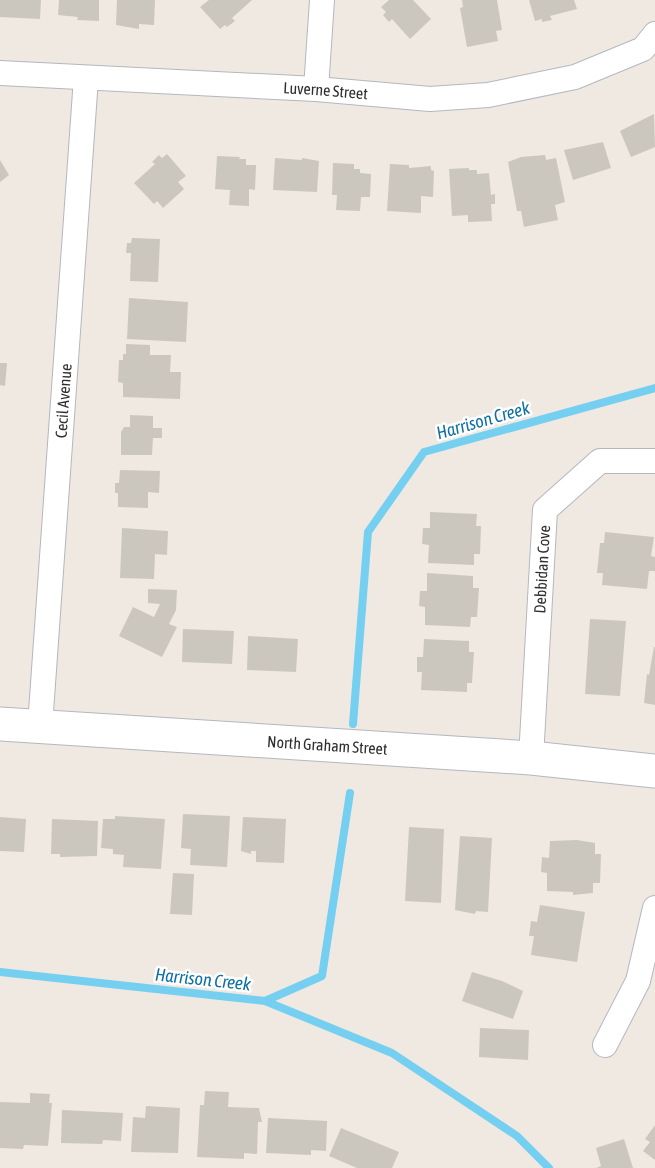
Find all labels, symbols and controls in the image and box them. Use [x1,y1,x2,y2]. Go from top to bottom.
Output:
street label: Luverne Street [283,78,369,103]
street label: Cecil Avenue [51,363,75,439]
water label: Harrison Creek [434,396,533,443]
street label: Debbidan Cove [530,525,553,614]
street label: North Graham Street [267,732,388,758]
water label: Harrison Creek [154,964,253,995]

